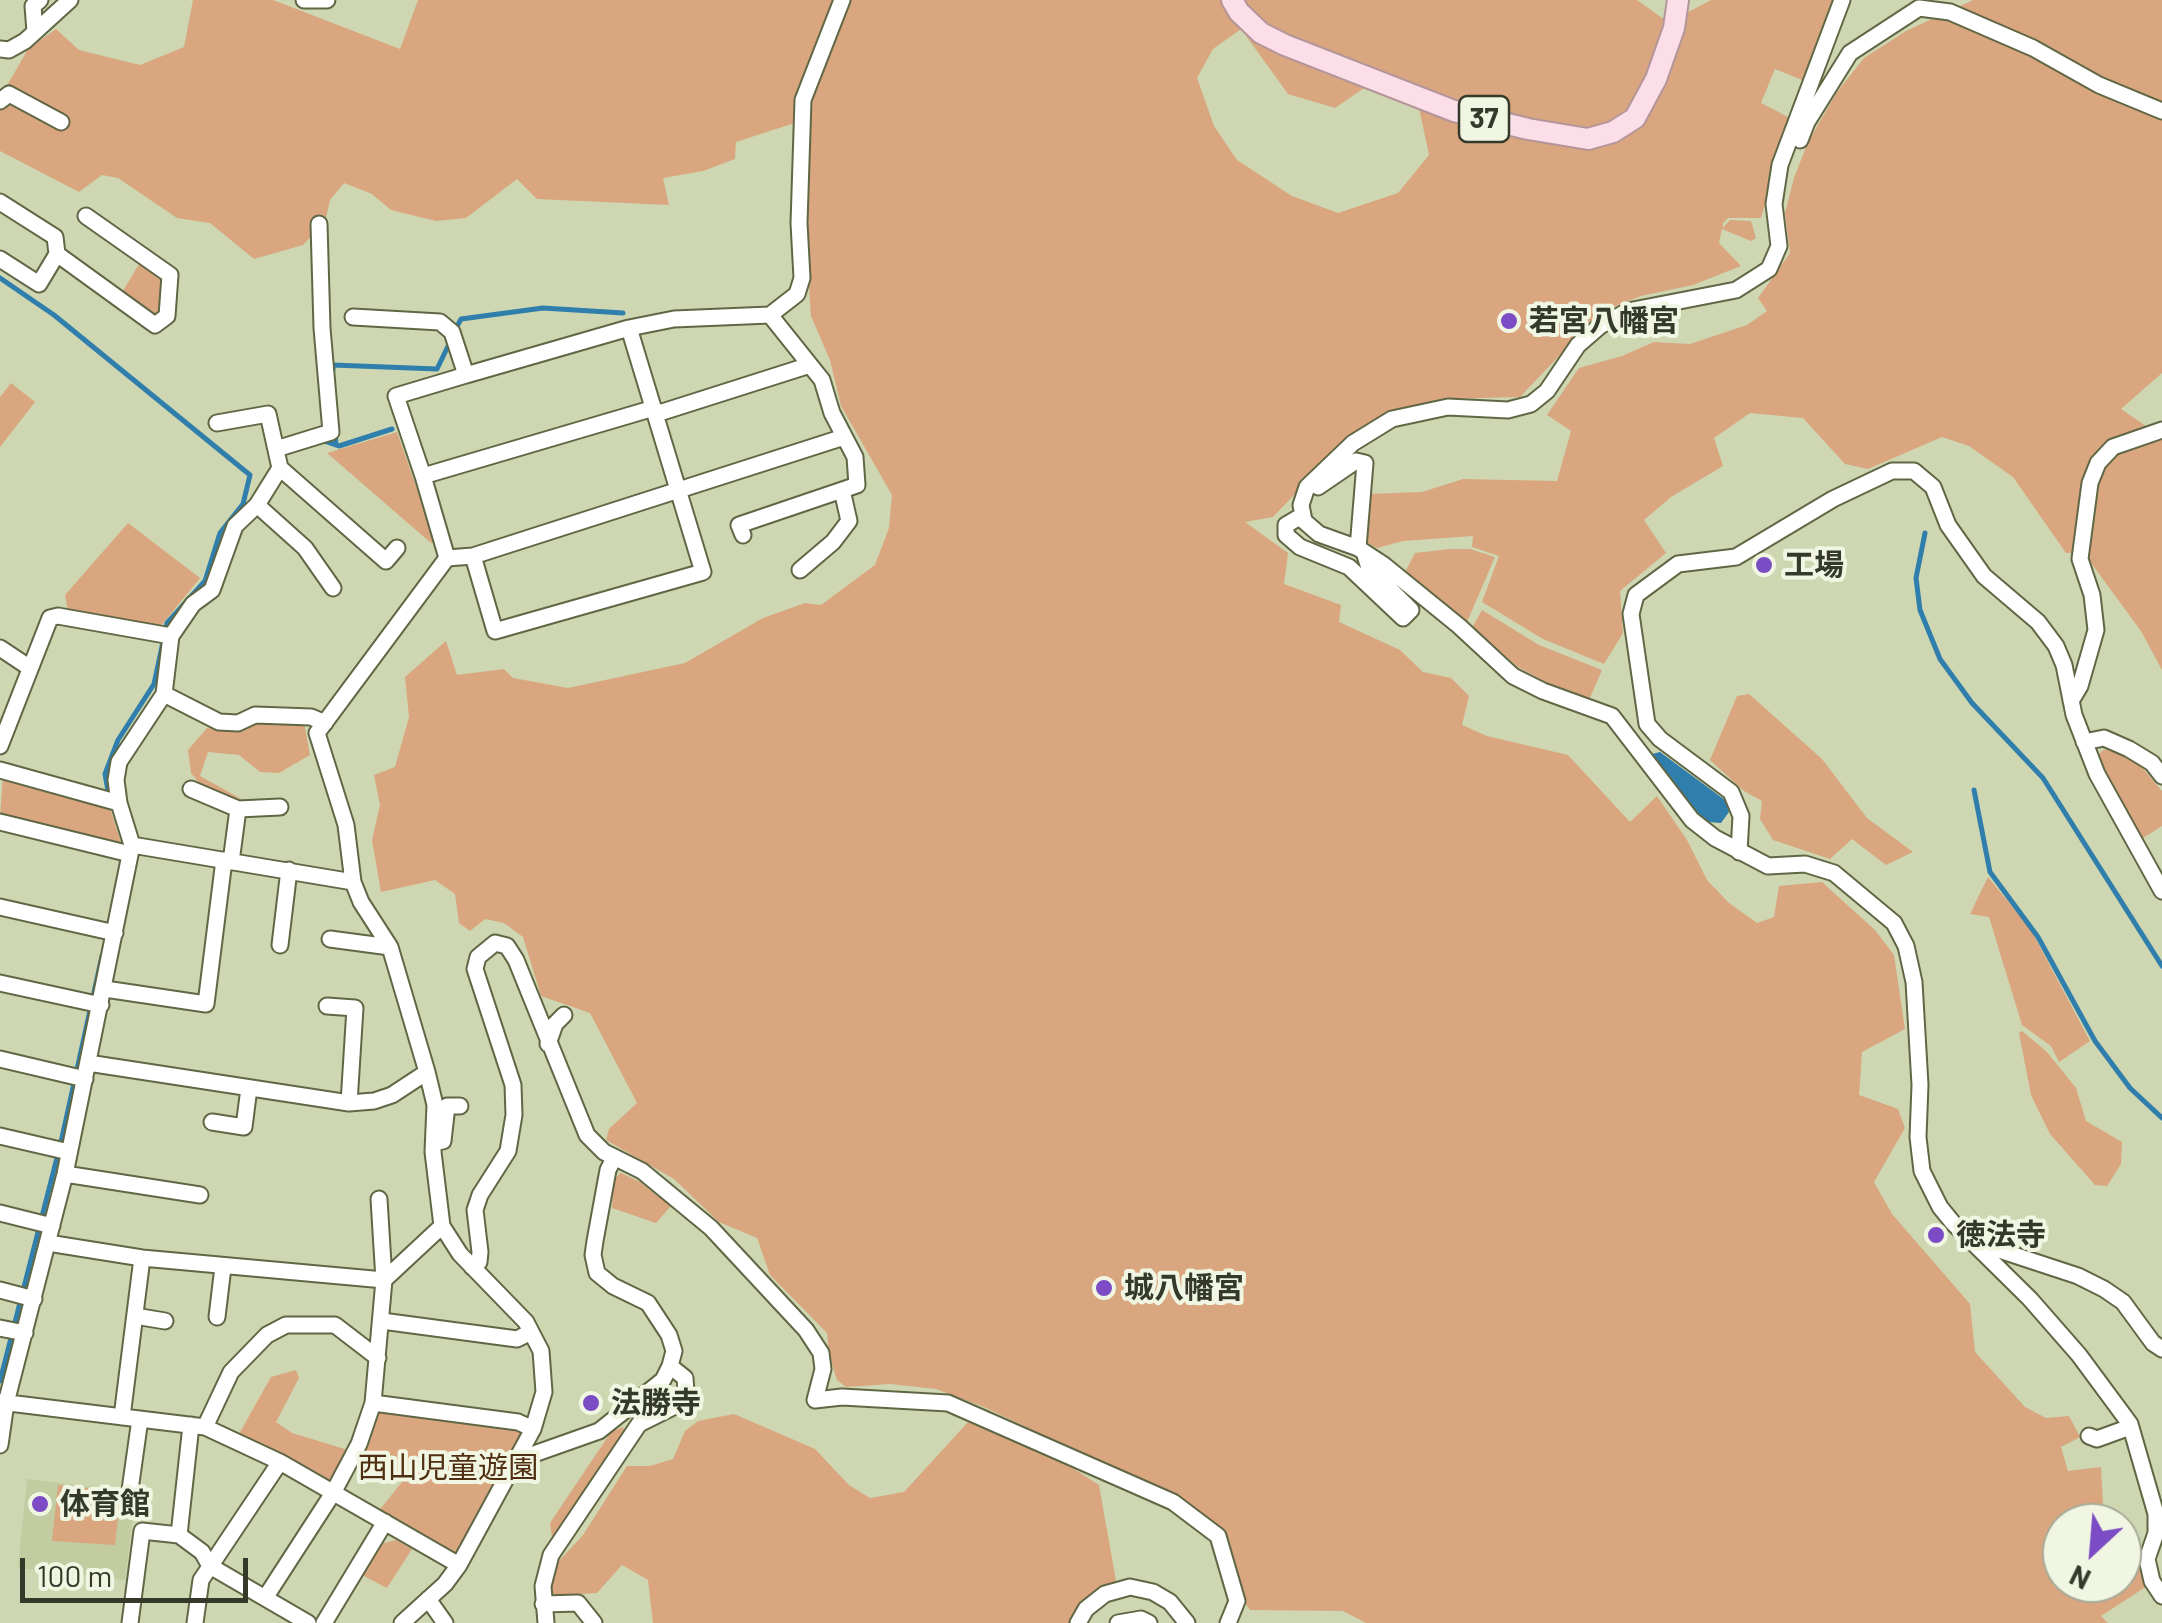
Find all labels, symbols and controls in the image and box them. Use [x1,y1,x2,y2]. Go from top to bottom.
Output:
road number: 37 [1459,96,1509,142]
place label: 若宮八幡宮 [1529,303,1679,339]
marker: 若宮八幡宮 [1498,310,1520,332]
place label: 工場 [1784,547,1844,583]
marker: 工場 [1753,554,1775,576]
place label: 徳法寺 [1956,1217,2046,1253]
marker: 徳法寺 [1925,1224,1947,1246]
place label: 城八幡宮 [1124,1270,1244,1306]
marker: 城八幡宮 [1093,1277,1115,1299]
place label: 法勝寺 [611,1385,701,1421]
marker: 法勝寺 [580,1392,602,1414]
park label: 西山児童遊園 [358,1450,538,1486]
place label: 体育館 [60,1486,150,1522]
marker: 体育館 [29,1493,51,1515]
north arrow [2042,1503,2142,1603]
scale bar [25,1538,252,1600]
text: 100 m [37,1557,112,1593]
text: N [2064,1559,2096,1598]

